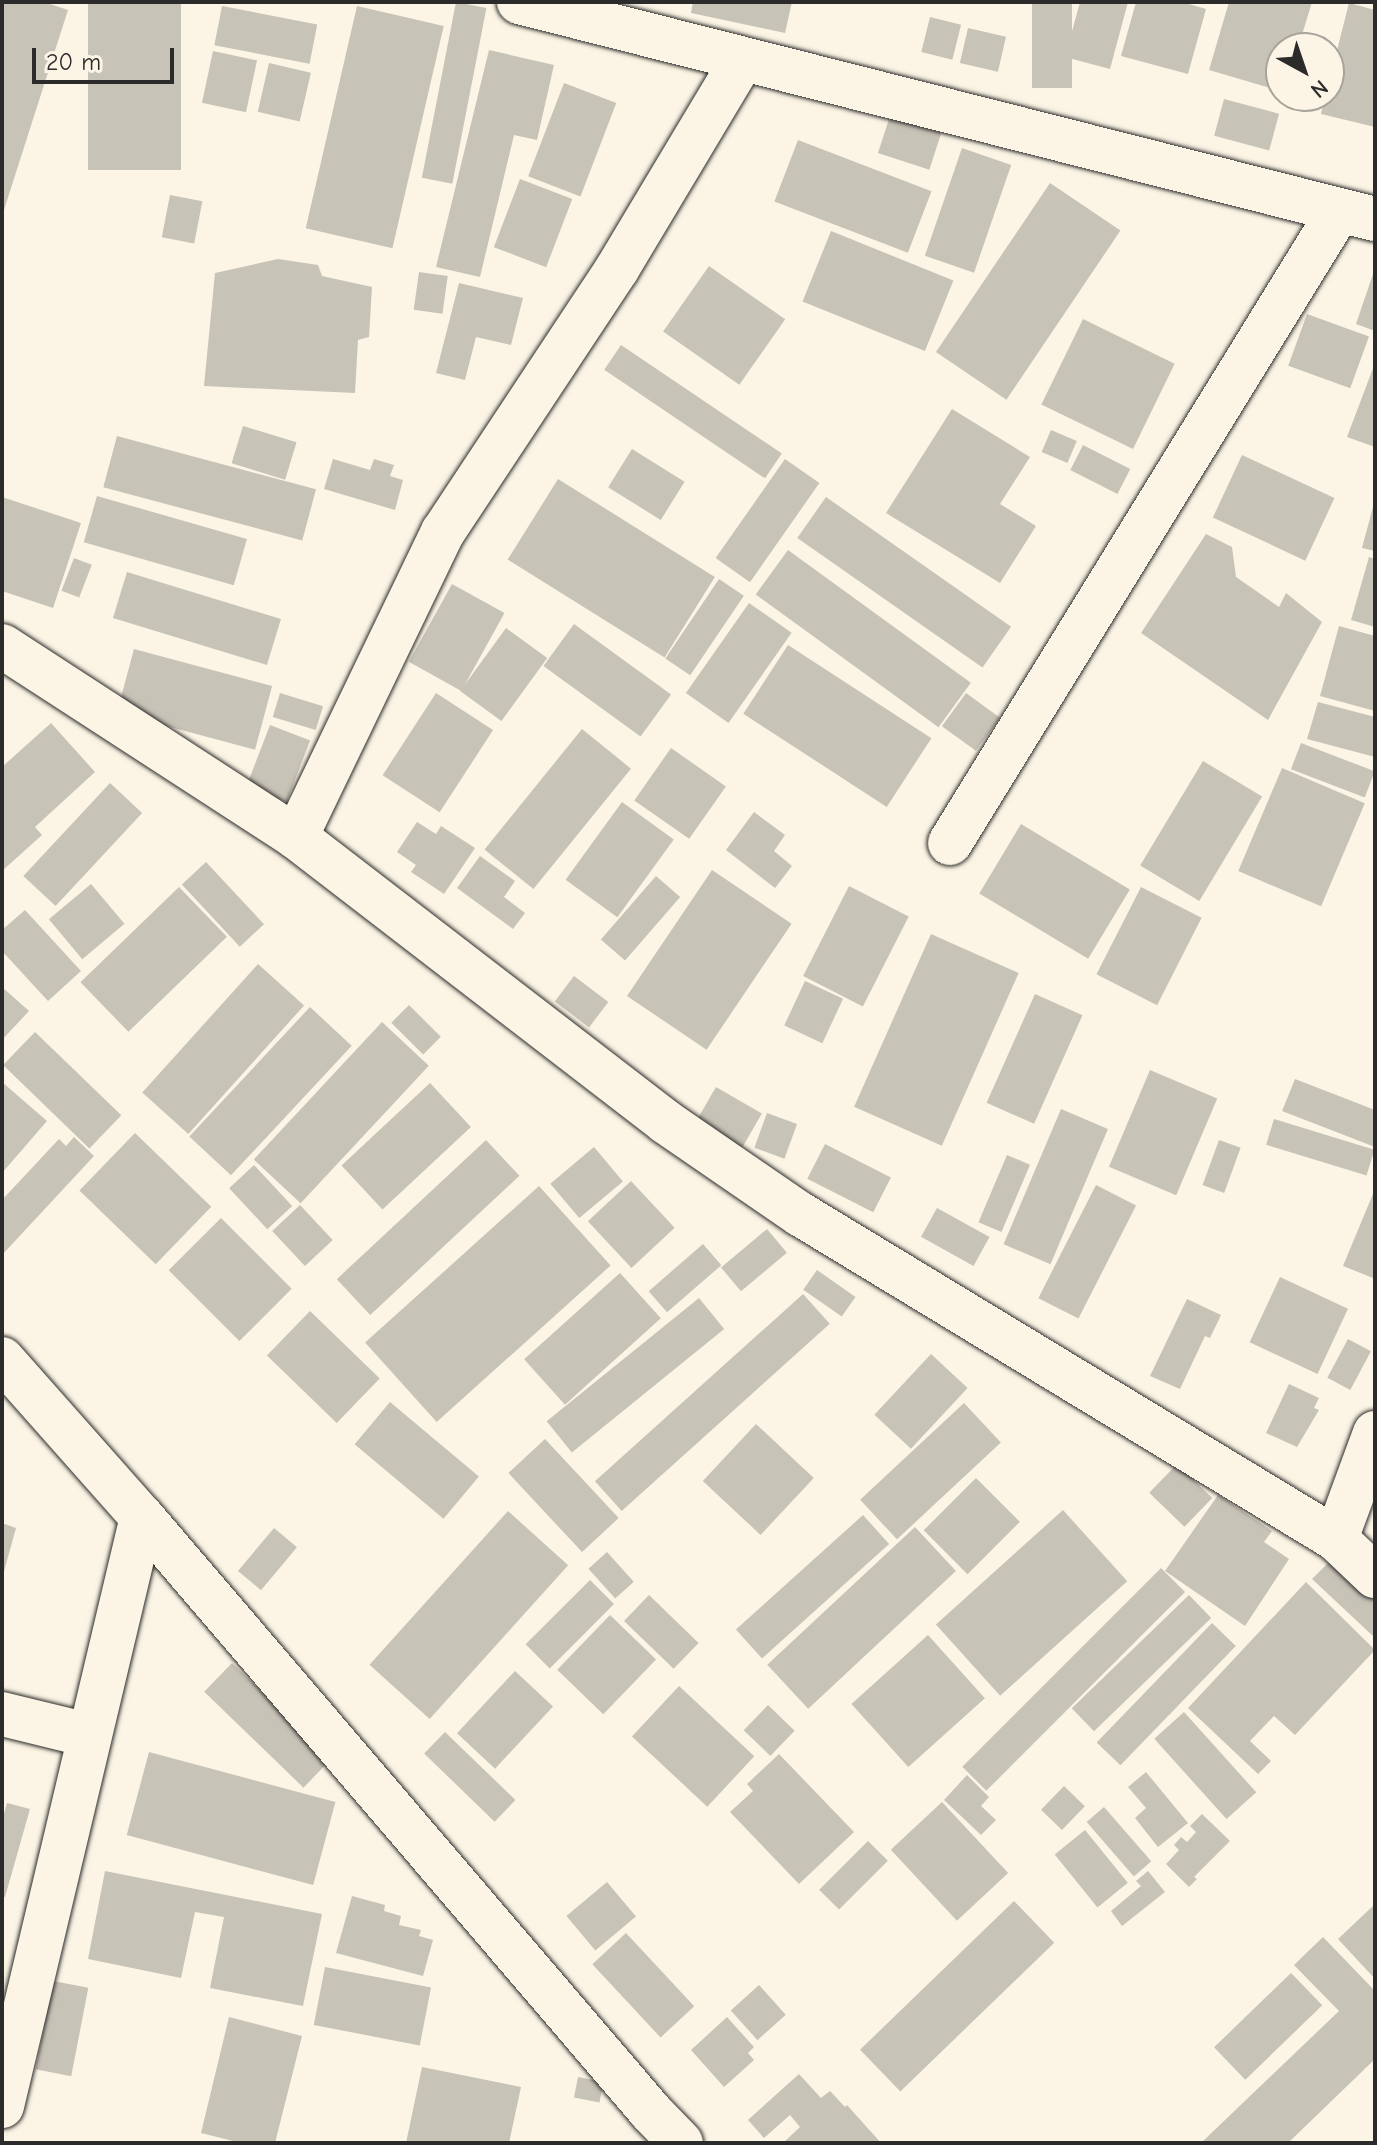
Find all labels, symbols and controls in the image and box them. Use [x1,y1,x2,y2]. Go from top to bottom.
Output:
scale bar [36,32,178,82]
north arrow [1265,32,1345,112]
text: 20 m [46,48,101,76]
text: N [1305,74,1333,103]

